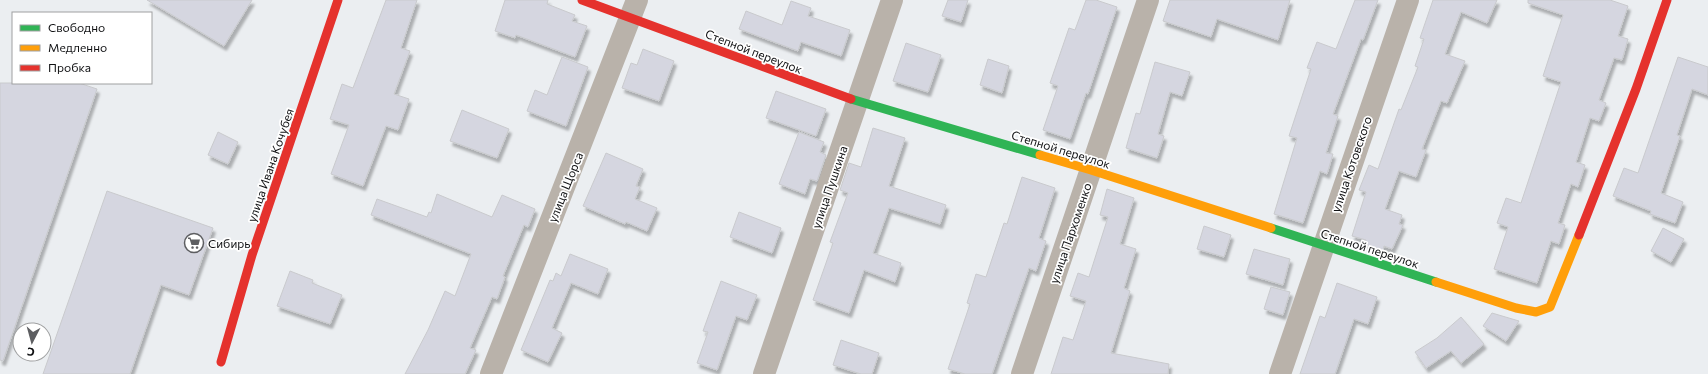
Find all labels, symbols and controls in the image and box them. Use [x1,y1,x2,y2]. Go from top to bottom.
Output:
legend [12,12,152,84]
text: Свободно [48,20,105,34]
street label: Степной переулок [704,26,805,76]
text: Медленно [48,40,107,54]
text: Пробка [48,60,91,74]
street label: улица Ивана Кочубея [244,106,296,224]
street label: улица Котовского [1328,114,1374,214]
street label: Степной переулок [1010,127,1113,171]
street label: улица Пушкина [808,144,850,230]
street label: улица Щорса [545,150,585,224]
street label: улица Пархоменко [1046,181,1094,285]
street label: Степной переулок [1319,225,1422,271]
supermarket icon: Сибирь [183,232,205,254]
place label: Сибирь [208,236,250,250]
north arrow [12,322,52,362]
text: С [26,346,35,359]

